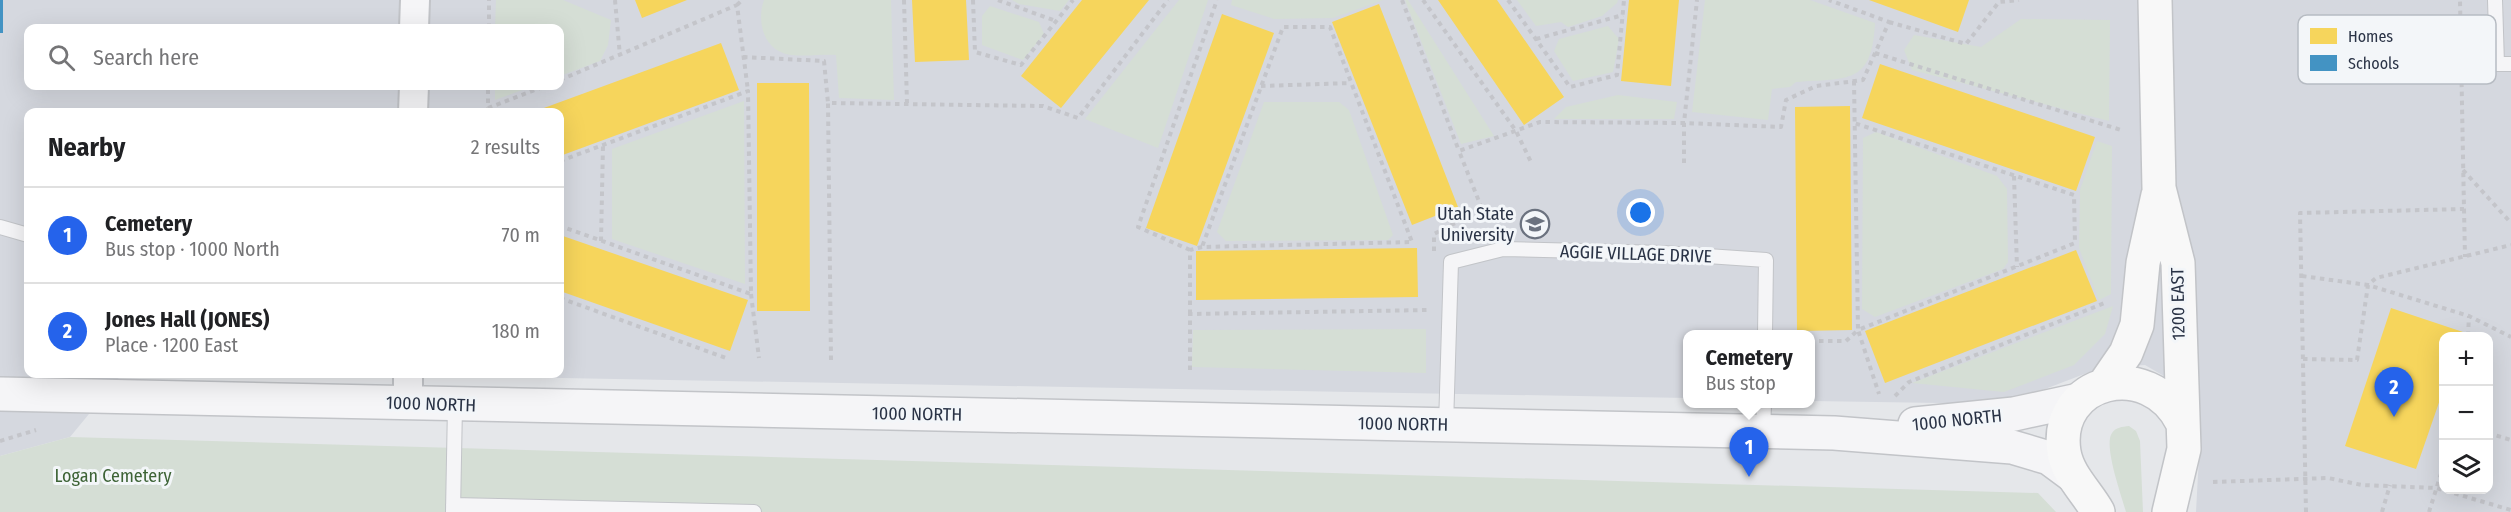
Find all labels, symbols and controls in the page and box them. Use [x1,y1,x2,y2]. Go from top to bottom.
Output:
legend [2298,15,2496,84]
search box [24,24,564,90]
text: Homes [2348,27,2393,46]
icon: search [45,41,78,74]
text: Search here [93,44,199,71]
text: Schools [2348,54,2399,73]
text: Nearby [48,132,125,163]
text: 2 results [471,135,540,159]
your location [1626,198,1655,227]
place label: Utah State University [1437,203,1514,246]
school or university icon: Utah State University [1519,208,1551,240]
text: Cemetery [105,210,192,237]
text: 1 [63,223,72,247]
text: 70 m [502,223,540,247]
text: Bus stop · 1000 North [105,237,280,261]
street label: AGGIE VILLAGE DRIVE [1560,240,1712,268]
street label: 1200 EAST [2166,267,2190,341]
text: Jones Hall (JONES) [105,306,269,333]
text: 2 [63,319,72,343]
text: 180 m [492,319,540,343]
popup [1683,330,1815,408]
map controls [2439,332,2493,494]
button: + [2439,332,2493,386]
text: Place · 1200 East [105,333,238,357]
text: Cemetery [1705,344,1793,371]
pin: 2 [2374,368,2414,417]
text: Bus stop [1705,371,1776,395]
button: − [2439,386,2493,440]
street label: 1000 NORTH [385,391,477,417]
street label: 1000 NORTH [872,402,962,426]
street label: 1000 NORTH [1911,404,2003,436]
street label: 1000 NORTH [1358,412,1448,436]
pin: 1 [1730,428,1768,477]
button: layers [2439,440,2493,494]
park label: Logan Cemetery [55,465,171,487]

